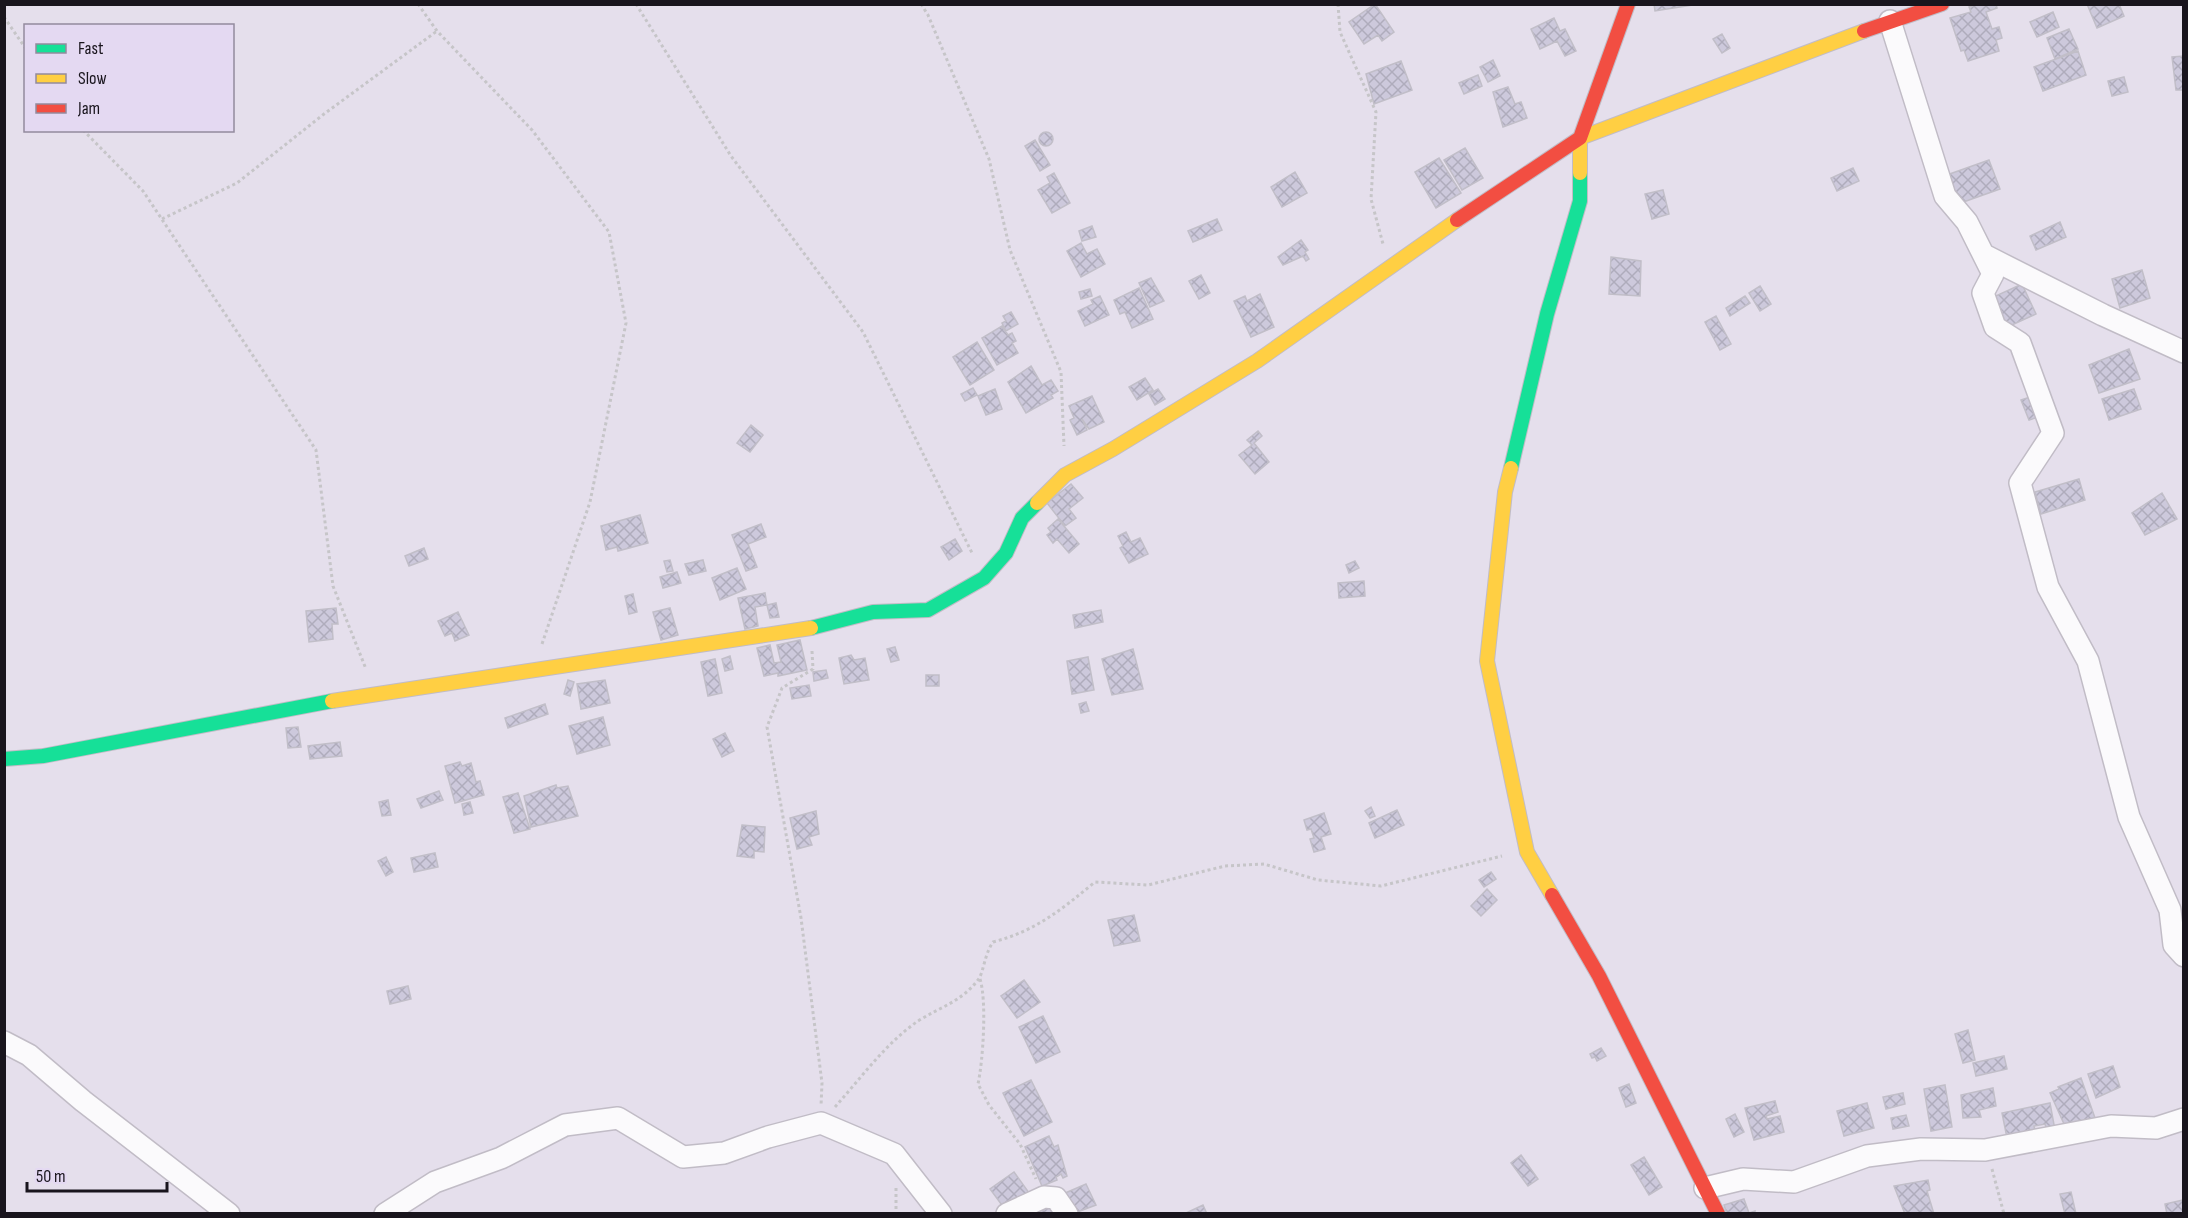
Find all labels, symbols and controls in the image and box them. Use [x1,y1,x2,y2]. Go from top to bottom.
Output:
legend [24,24,234,132]
text: Fast [78,38,104,59]
text: Slow [78,68,107,89]
text: Jam [77,98,100,119]
scale bar [27,1155,166,1193]
text: 50 m [36,1166,66,1187]

